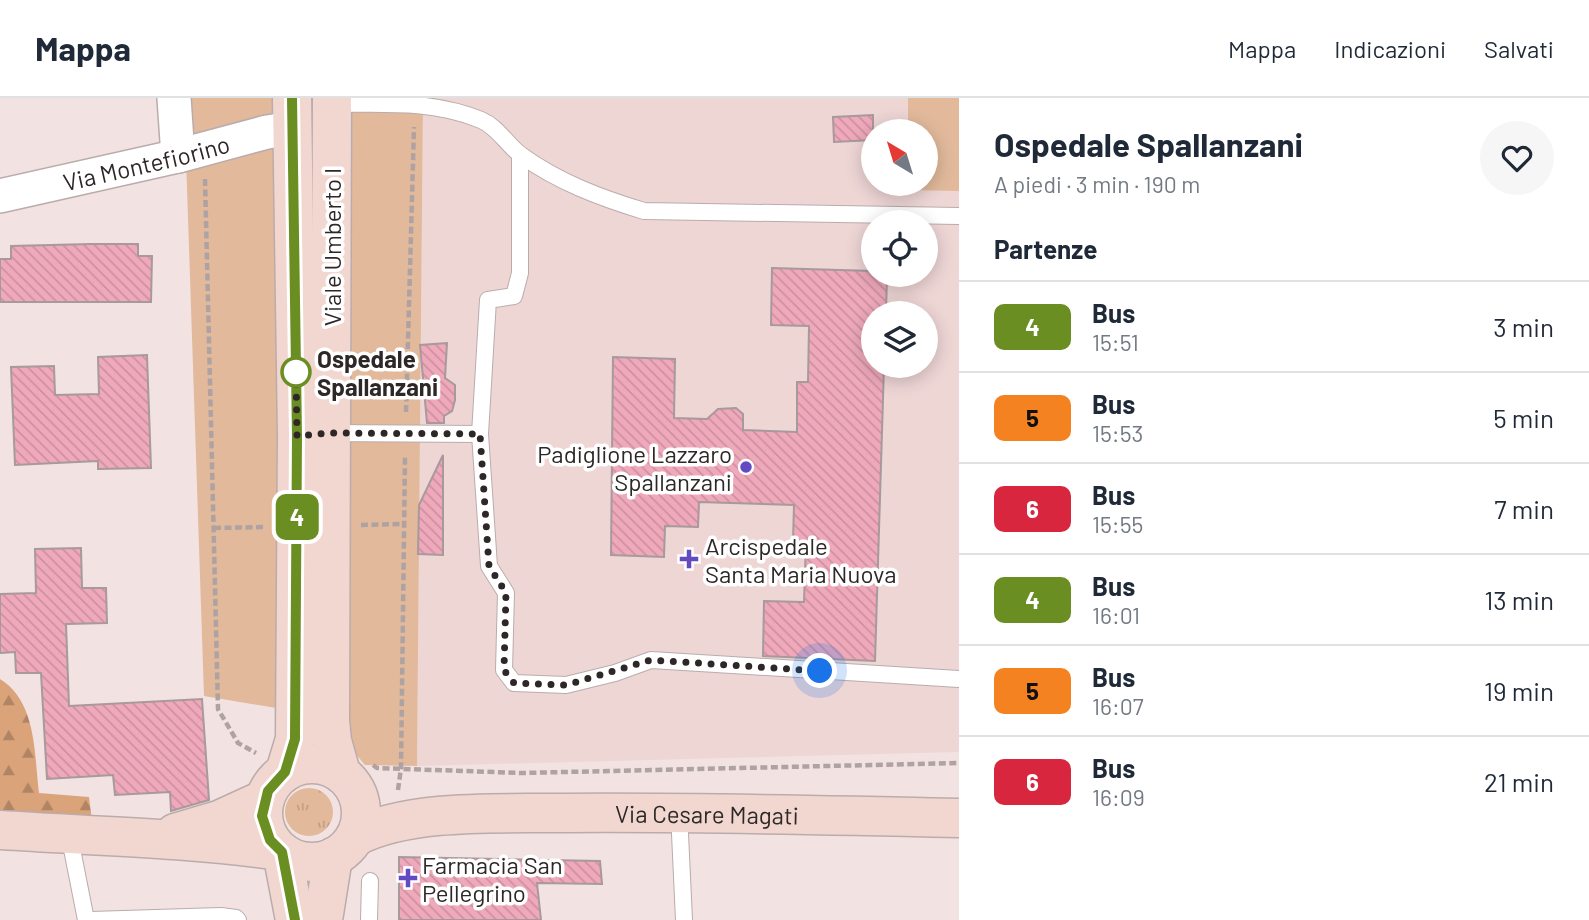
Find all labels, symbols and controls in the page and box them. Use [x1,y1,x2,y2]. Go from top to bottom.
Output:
text: Mappa [35,28,131,68]
text: Mappa [1228,34,1296,63]
text: Indicazioni [1334,34,1446,63]
text: Salvati [1484,34,1554,63]
north arrow [861,119,938,196]
map controls [861,119,938,378]
button: heart [1480,121,1554,195]
text: Ospedale Spallanzani [994,124,1303,164]
street label: Via Montefiorino [60,128,233,196]
street label: Viale Umberto I [317,168,346,326]
text: A piedi · 3 min · 190 m [994,170,1200,198]
button: locate [861,210,938,287]
text: Partenze [994,233,1097,264]
text: Bus [1092,297,1135,328]
button: layers [861,301,938,378]
text: 3 min [1493,311,1554,342]
text: 4 [1025,312,1040,341]
text: 15:51 [1092,328,1139,356]
place label: Ospedale Spallanzani [317,344,438,401]
marker: Ospedale Spallanzani [281,357,311,387]
text: Bus [1092,388,1135,419]
text: 5 min [1493,402,1554,433]
text: 5 [1026,403,1039,432]
text: 15:53 [1092,419,1143,447]
place label: Padiglione Lazzaro Spallanzani [537,439,732,496]
marker: Padiglione Lazzaro Spallanzani [738,459,754,475]
text: Bus [1092,479,1135,510]
text: 7 min [1494,493,1554,524]
line badge: 4 [274,494,320,540]
text: 6 [1026,494,1039,523]
text: 4 [290,502,304,531]
text: 15:55 [1092,510,1143,538]
place label: Arcispedale Santa Maria Nuova [705,531,896,588]
marker: Arcispedale Santa Maria Nuova [679,549,699,569]
text: Bus [1092,570,1135,601]
text: 13 min [1484,584,1554,615]
text: 4 [1025,585,1040,614]
text: 16:01 [1092,601,1140,629]
your location [802,653,837,688]
text: Bus [1092,661,1135,692]
text: 19 min [1484,675,1554,706]
text: 5 [1026,676,1039,705]
text: 16:07 [1092,692,1144,720]
text: Bus [1092,752,1135,783]
text: 21 min [1484,766,1554,797]
text: 6 [1026,767,1039,796]
text: 16:09 [1092,783,1145,811]
street label: Via Cesare Magati [615,798,799,829]
place label: Farmacia San Pellegrino [422,850,563,907]
marker: Farmacia San Pellegrino [400,870,416,886]

